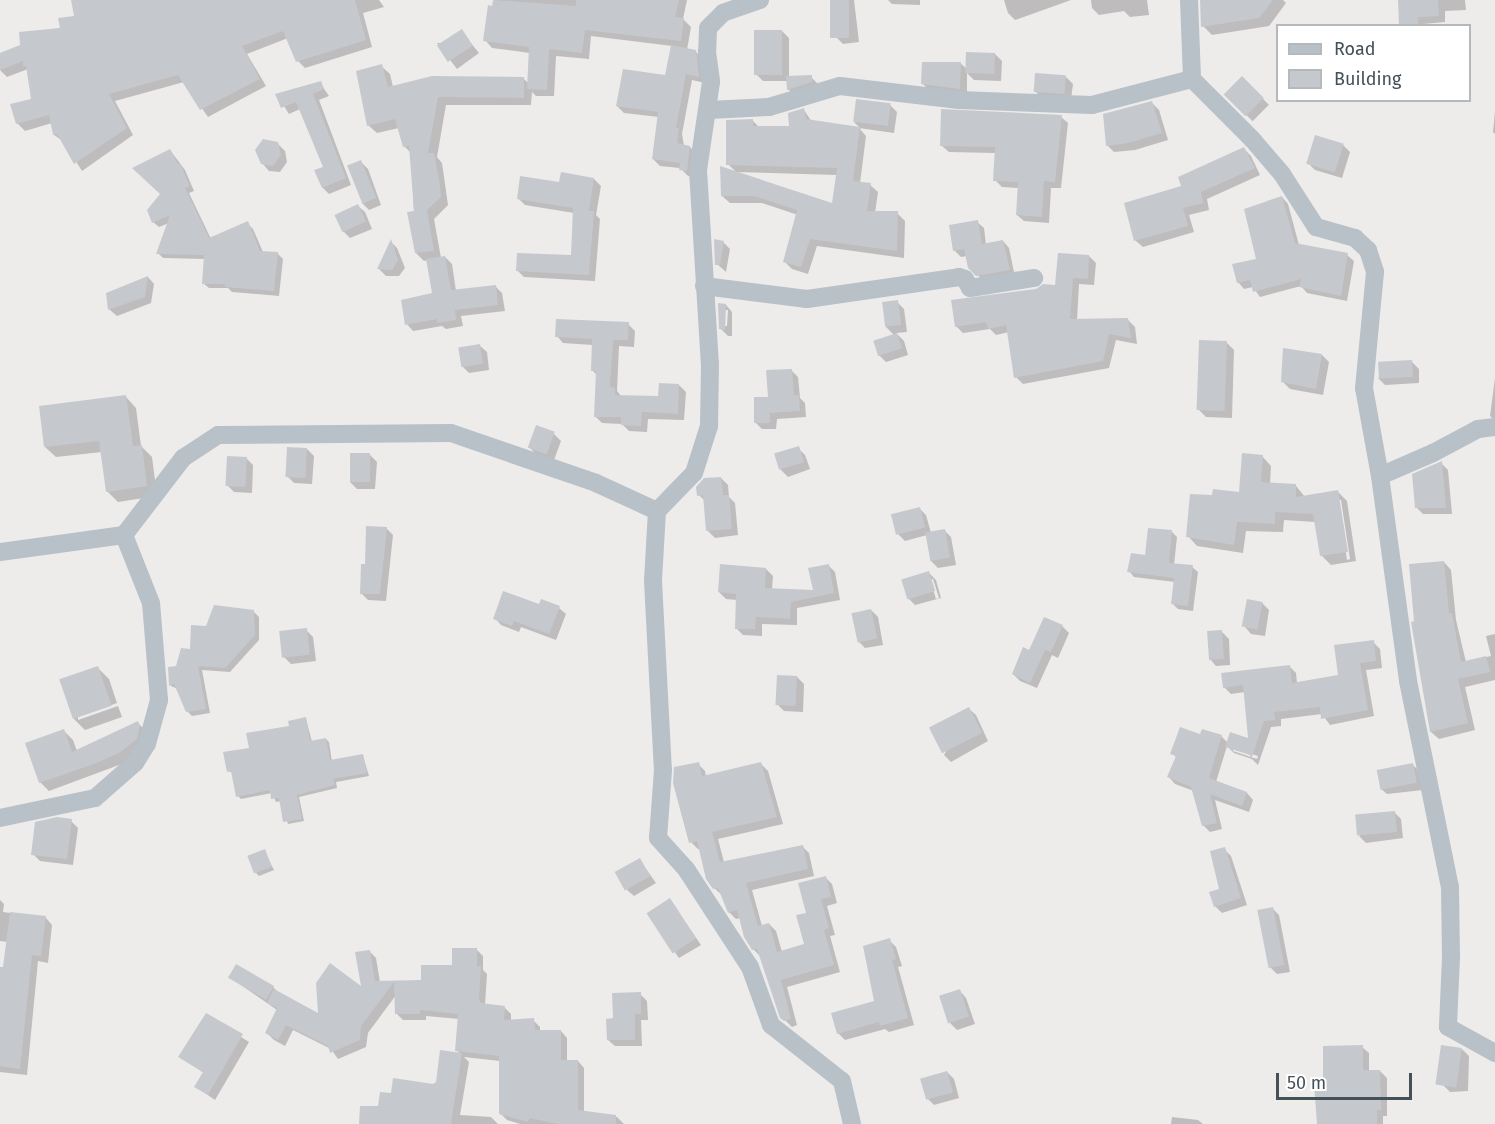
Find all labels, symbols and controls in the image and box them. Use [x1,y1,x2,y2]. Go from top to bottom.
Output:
legend [1276,24,1471,102]
text: Road [1334,38,1376,60]
text: Building [1334,68,1401,90]
scale bar [1279,1061,1416,1099]
text: 50 m [1287,1072,1326,1094]

